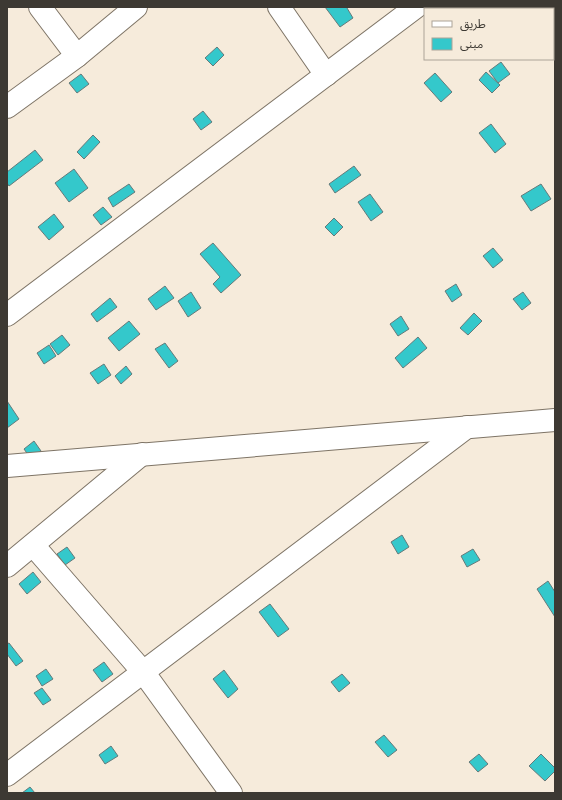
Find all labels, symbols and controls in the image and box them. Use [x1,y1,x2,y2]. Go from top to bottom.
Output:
legend [424,8,554,60]
text: طريق [460,17,486,32]
text: مبنى [460,37,483,51]

